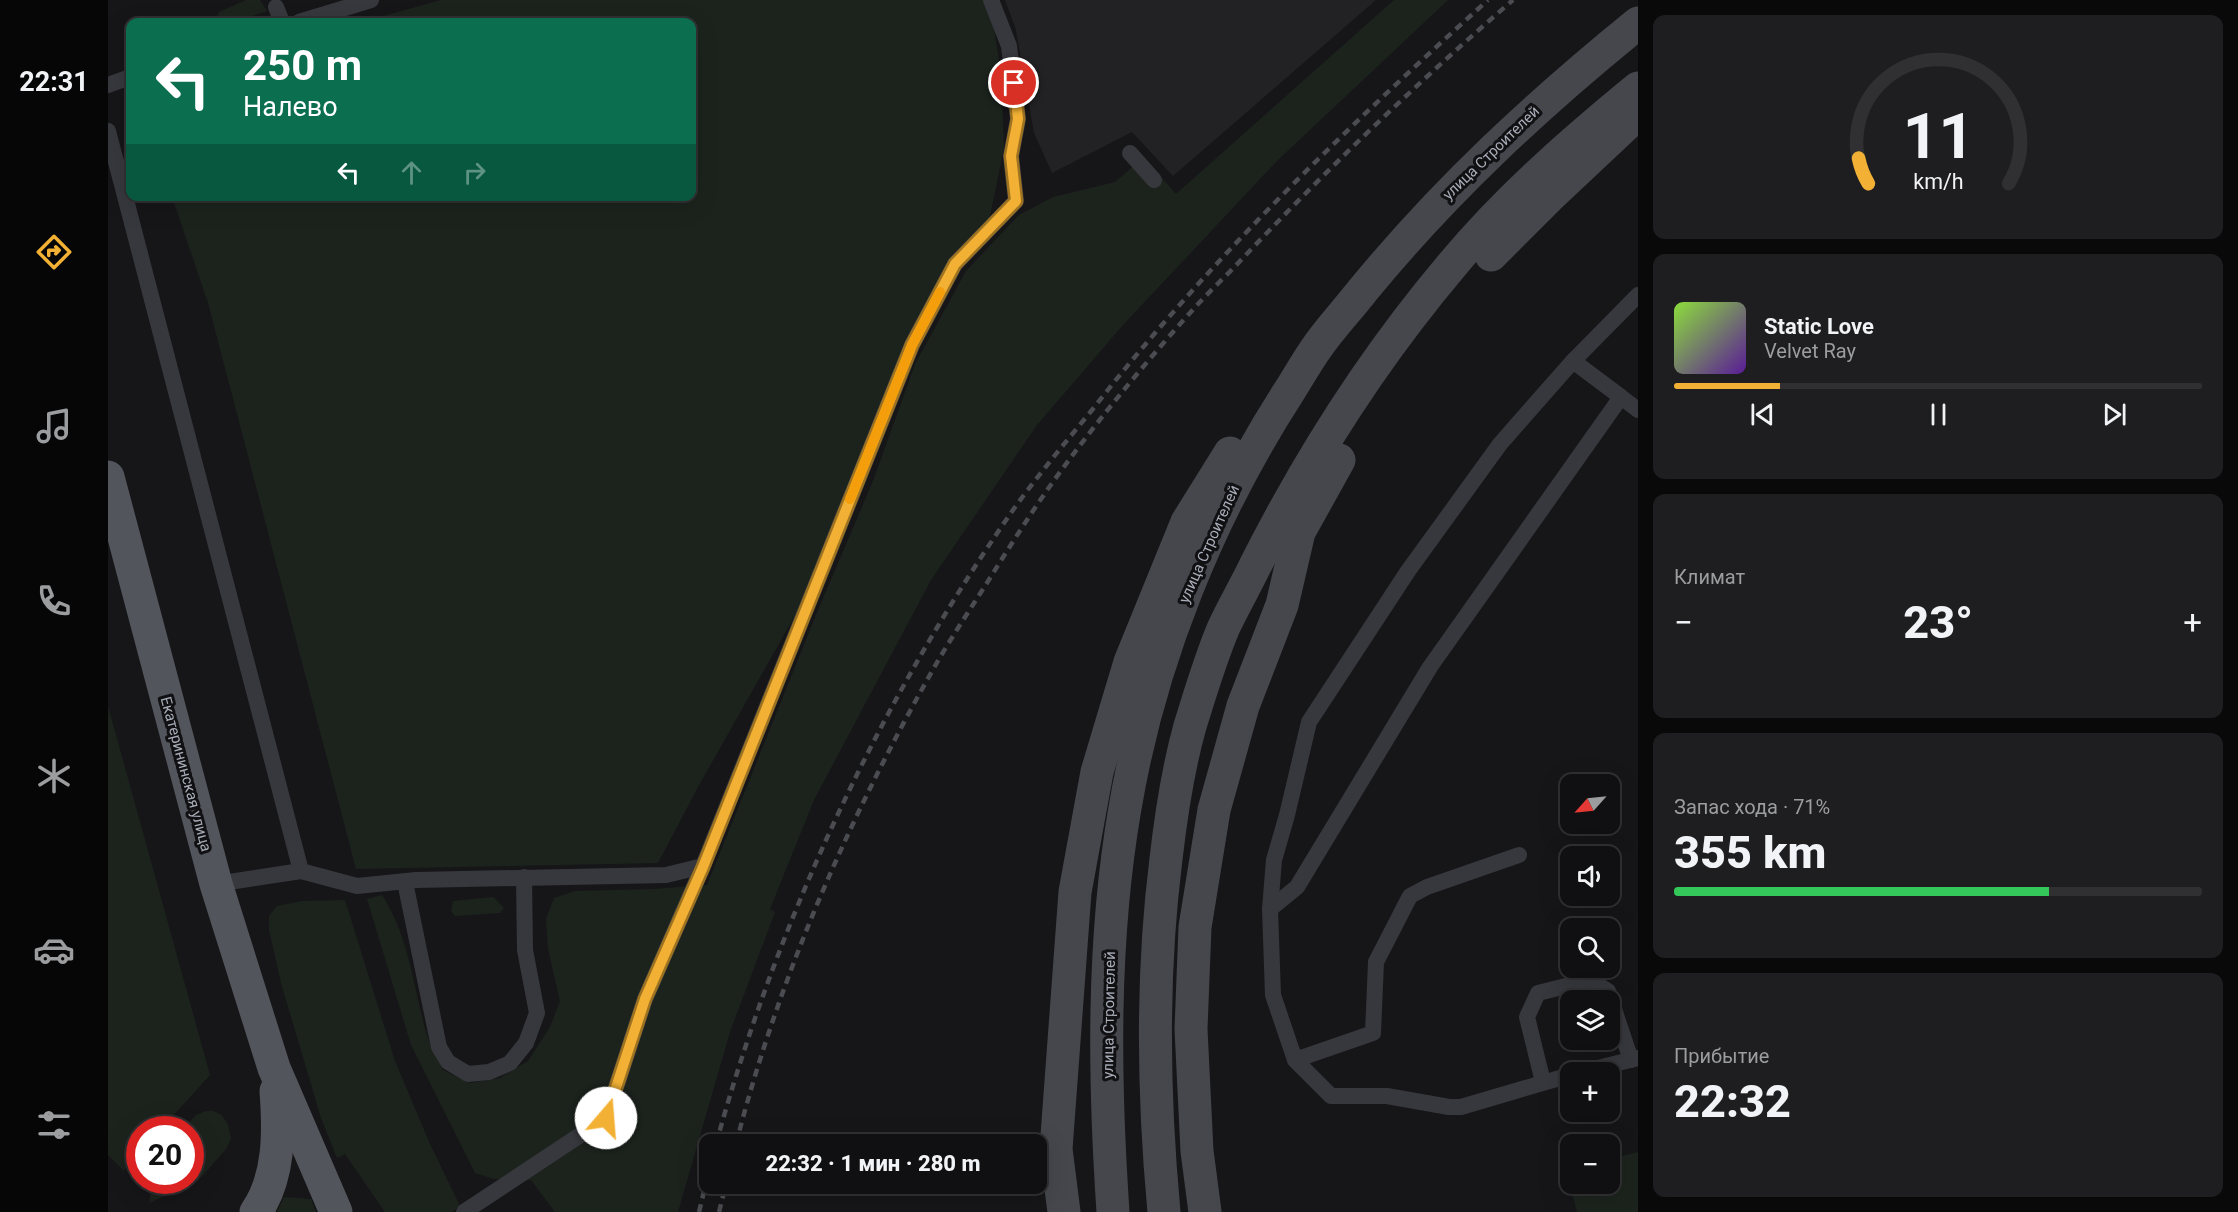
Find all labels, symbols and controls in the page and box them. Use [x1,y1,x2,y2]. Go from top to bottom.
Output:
text: 250 m [243,41,362,90]
icon: left [144,42,222,120]
pin [988,57,1039,108]
text: 22:31 [19,66,89,98]
icon: arrive [997,66,1030,99]
text: Налево [243,91,338,123]
text: 11 [1902,100,1974,173]
street label: улица Строителей [1439,102,1543,204]
icon: left [332,156,365,189]
icon: ahead [395,156,428,189]
icon: right [458,156,491,189]
text: km/h [1913,170,1963,195]
icon: directions [33,231,75,273]
text: Static Love [1764,314,1874,339]
text: Velvet Ray [1764,339,1856,363]
icon: previous [1746,398,1779,431]
icon: pause [1922,398,1955,431]
icon: next [2098,398,2131,431]
icon: music [33,405,75,447]
street label: улица Строителей [1175,482,1243,606]
text: Климат [1674,565,1745,589]
icon: phone [33,580,75,622]
text: 23° [1903,596,1973,649]
text: − [1674,603,1693,642]
text: + [2183,603,2202,642]
street label: Екатерининская улица [157,695,215,853]
icon: climate [33,755,75,797]
north arrow [1560,774,1620,834]
map controls [1560,774,1620,1194]
text: Запас хода · 71% [1674,795,1830,819]
text: 355 km [1674,826,1826,879]
button: sound [1560,846,1620,906]
button: search [1560,918,1620,978]
icon: car [33,929,75,971]
street label: улица Строителей [1099,951,1119,1079]
button: layers [1560,990,1620,1050]
text: Прибытие [1674,1044,1769,1068]
button: + [1560,1062,1620,1122]
text: 22:32 [1674,1075,1791,1128]
position arrow [574,1086,638,1150]
icon: filters [33,1104,75,1146]
speed limit sign: 20 [126,1116,204,1194]
button: − [1560,1134,1620,1194]
text: 22:32 · 1 мин · 280 m [765,1151,981,1176]

